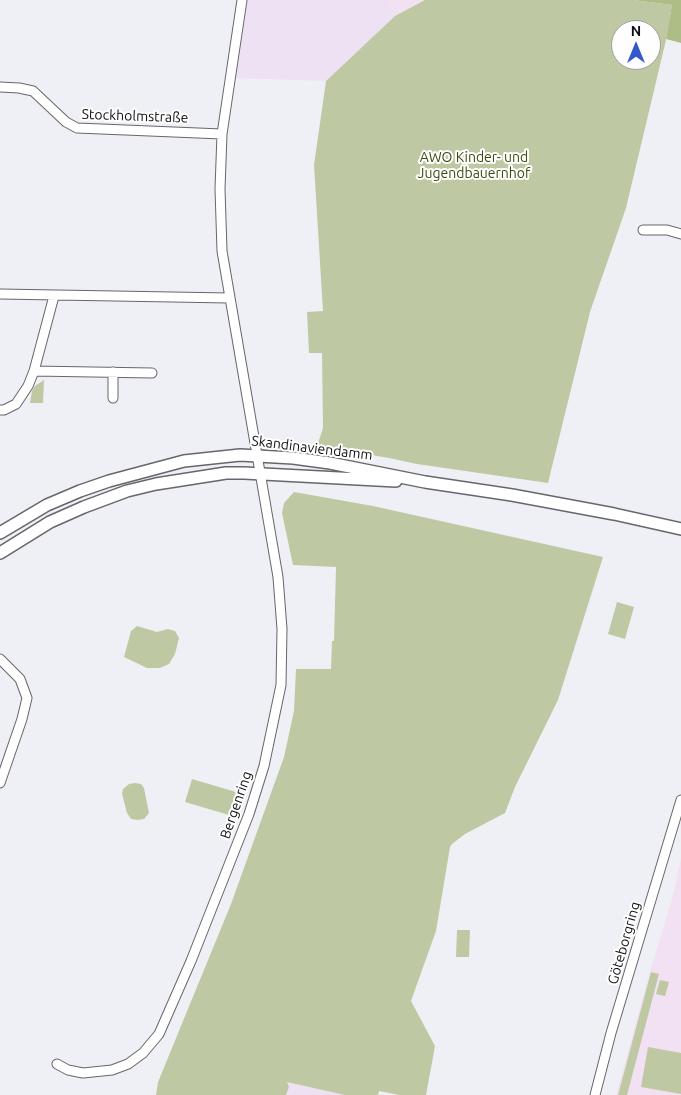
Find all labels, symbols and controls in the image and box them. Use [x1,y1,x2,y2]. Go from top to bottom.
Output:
north arrow [611,20,661,70]
text: N [631,23,641,39]
street label: Stockholmstraße [81,106,189,126]
park label: AWO Kinder- und Jugendbauernhof [418,149,530,182]
street label: Skandinaviendamm [251,432,373,464]
street label: Bergenring [217,769,255,841]
street label: Göteborgring [604,900,644,986]

